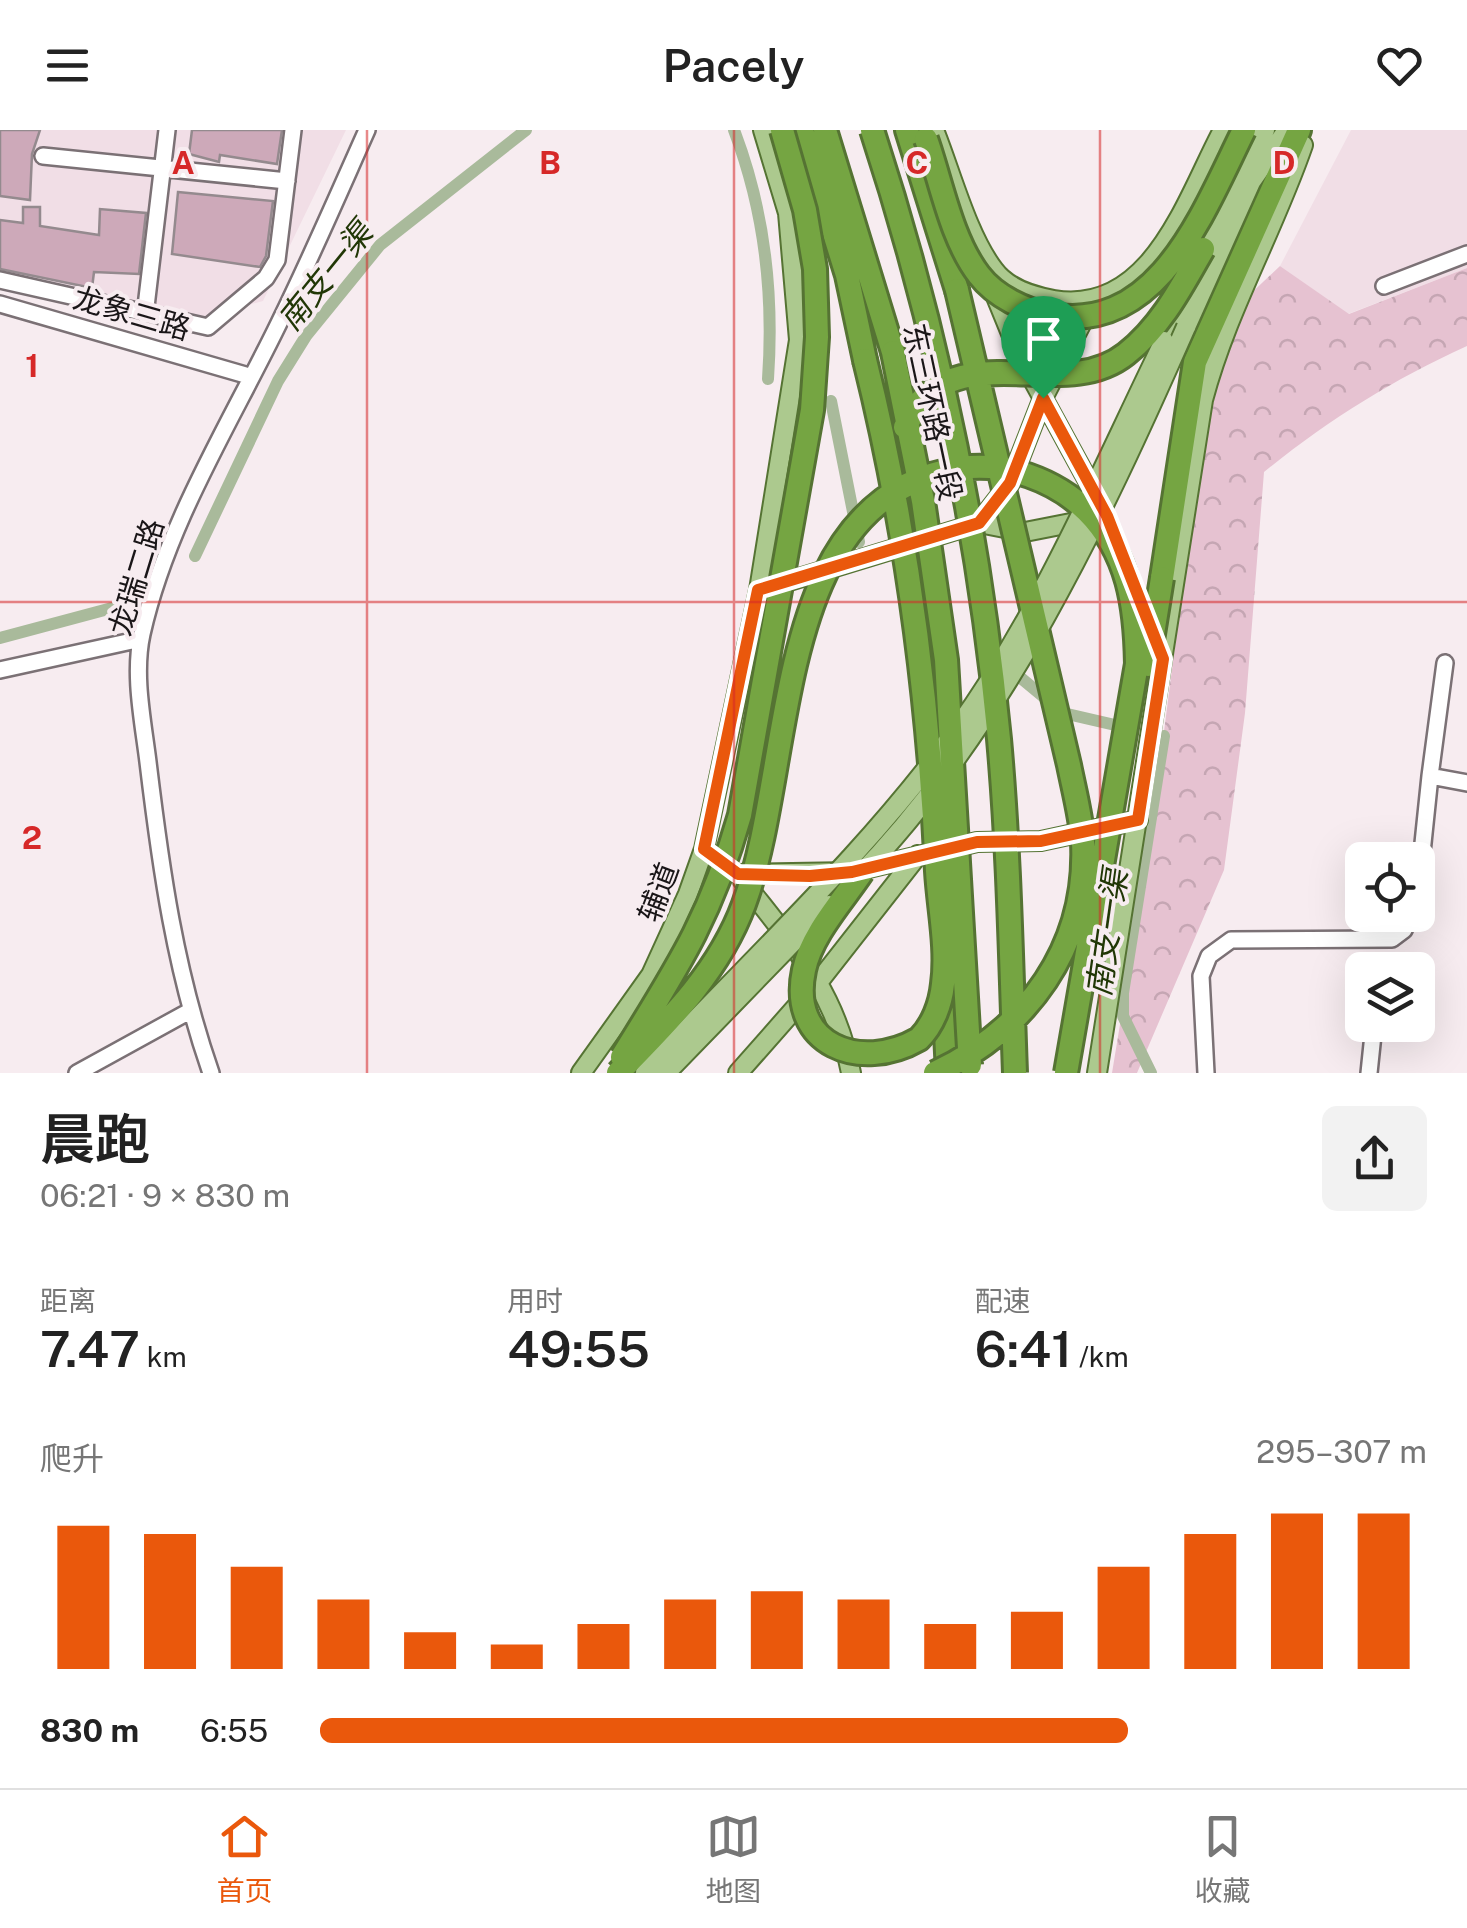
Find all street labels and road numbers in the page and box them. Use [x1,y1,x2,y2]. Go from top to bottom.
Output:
street label: 龙象三路 [69,279,195,347]
street label: 东三环路一段 [897,320,969,504]
street label: 龙瑞二路 [101,514,171,640]
street label: 辅道 [630,858,686,926]

